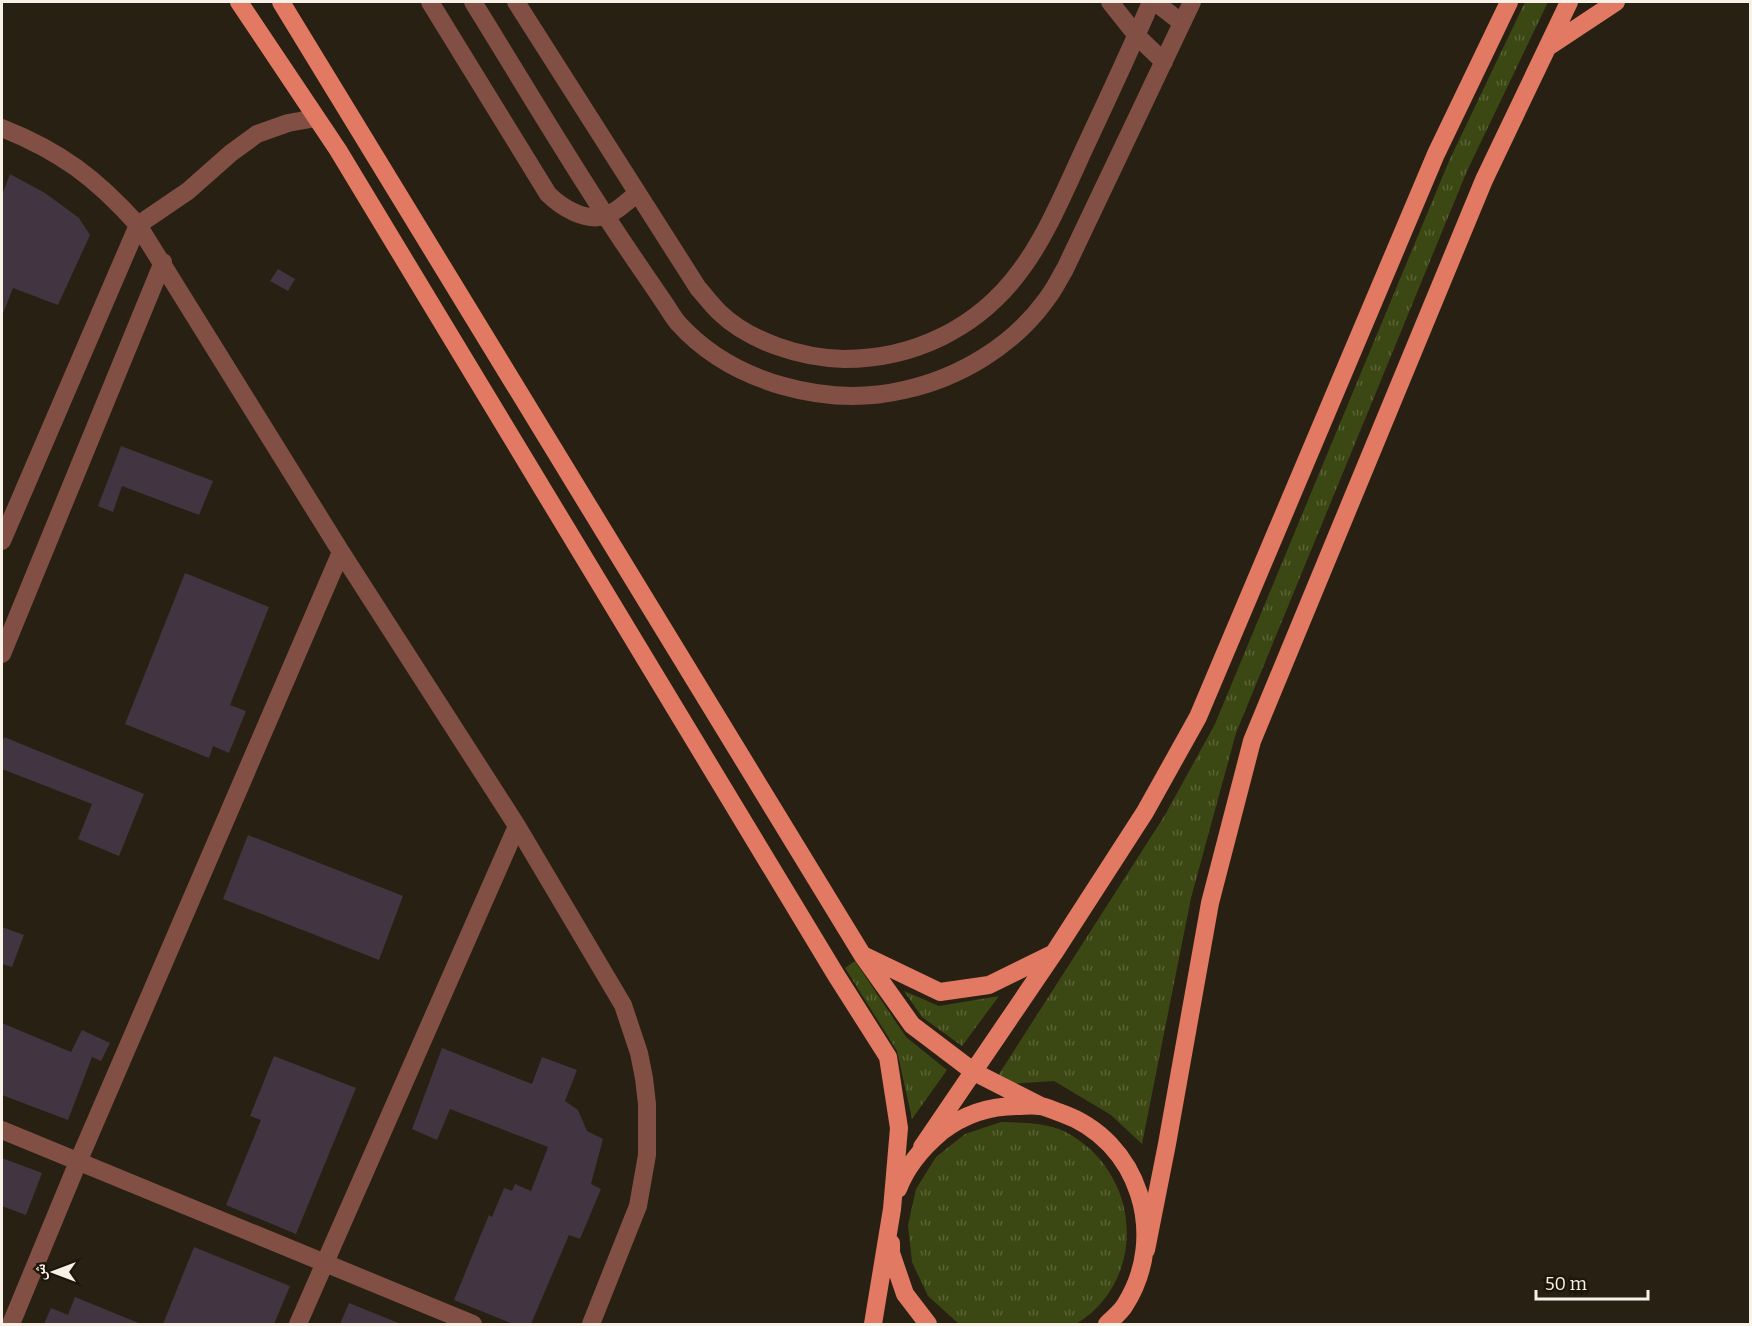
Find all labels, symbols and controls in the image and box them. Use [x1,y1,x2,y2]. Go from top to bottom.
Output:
north arrow [24,1242,84,1302]
text: ش [30,1263,49,1280]
scale bar [1536,1263,1648,1301]
text: 50 m [1545,1273,1587,1295]

